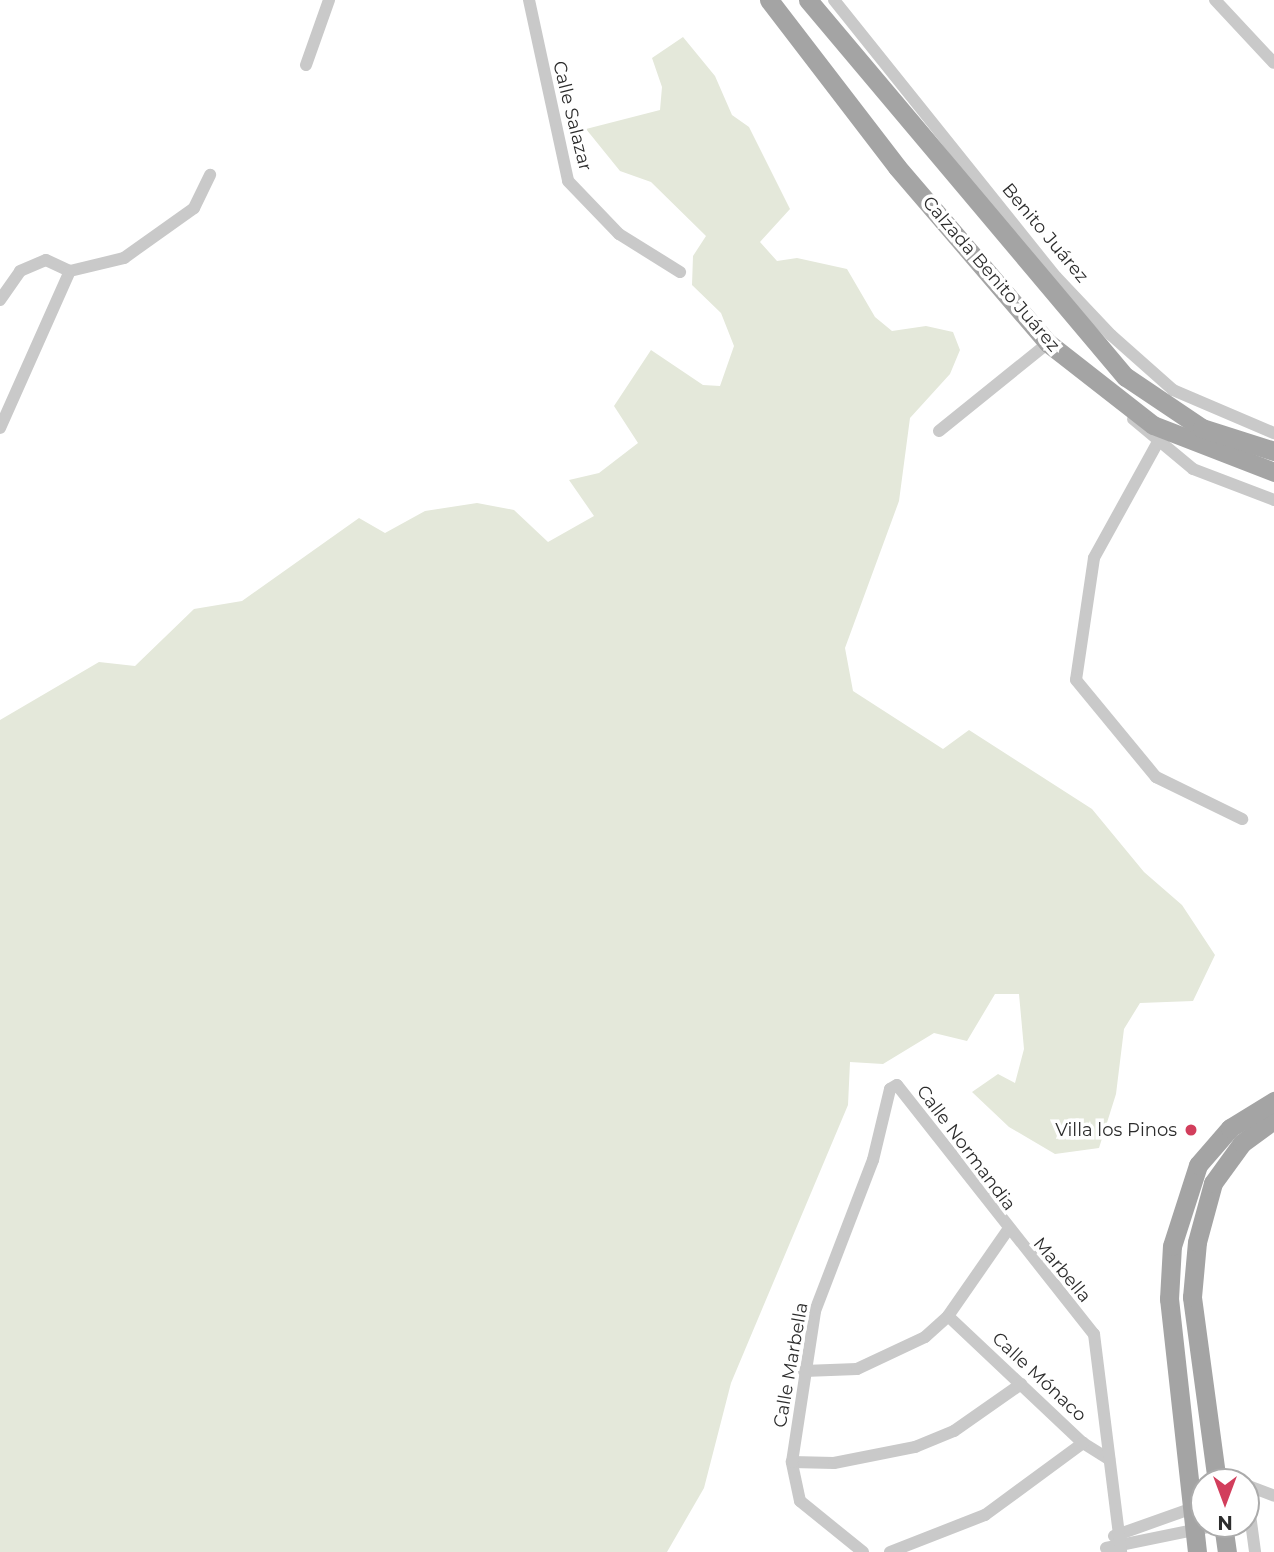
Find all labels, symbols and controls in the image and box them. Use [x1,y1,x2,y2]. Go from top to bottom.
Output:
street label: Calle Salazar [548,59,596,173]
street label: Benito Juárez [997,179,1093,287]
street label: Calzada Benito Juárez [918,192,1064,356]
street label: Calle Normandia [912,1081,1020,1215]
place label: Villa los Pinos [1055,1119,1177,1141]
marker: Villa los Pinos [1183,1122,1199,1138]
street label: Marbella [1029,1233,1095,1307]
street label: Calle Marbella [769,1301,813,1429]
street label: Calle Mónaco [987,1328,1091,1426]
north arrow [1190,1468,1260,1538]
text: N [1217,1511,1233,1534]

